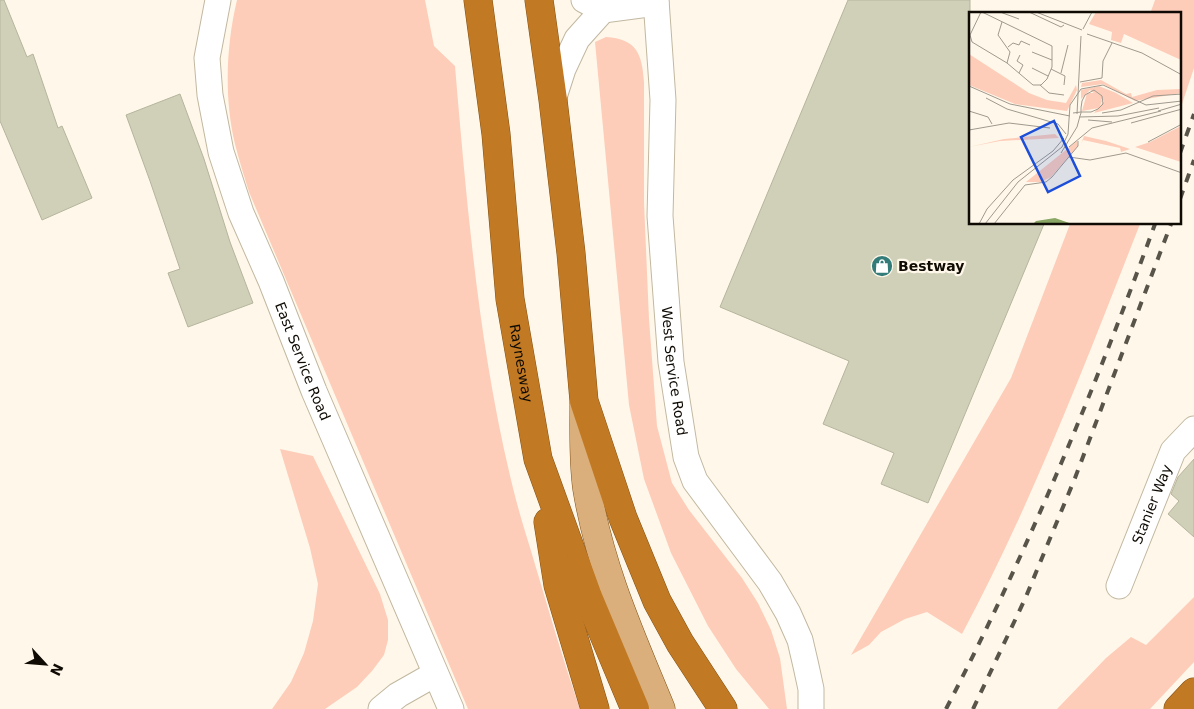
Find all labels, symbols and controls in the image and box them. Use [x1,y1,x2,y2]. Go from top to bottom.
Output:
inset map [969,12,1182,225]
shop icon: Bestway [870,254,894,278]
place label: Bestway [898,258,964,274]
street label: East Service Road [272,300,334,423]
street label: West Service Road [659,306,691,437]
street label: Raynesway [507,323,536,404]
street label: Stanier Way [1129,462,1175,546]
north arrow [20,639,70,689]
text: N [47,661,66,678]

